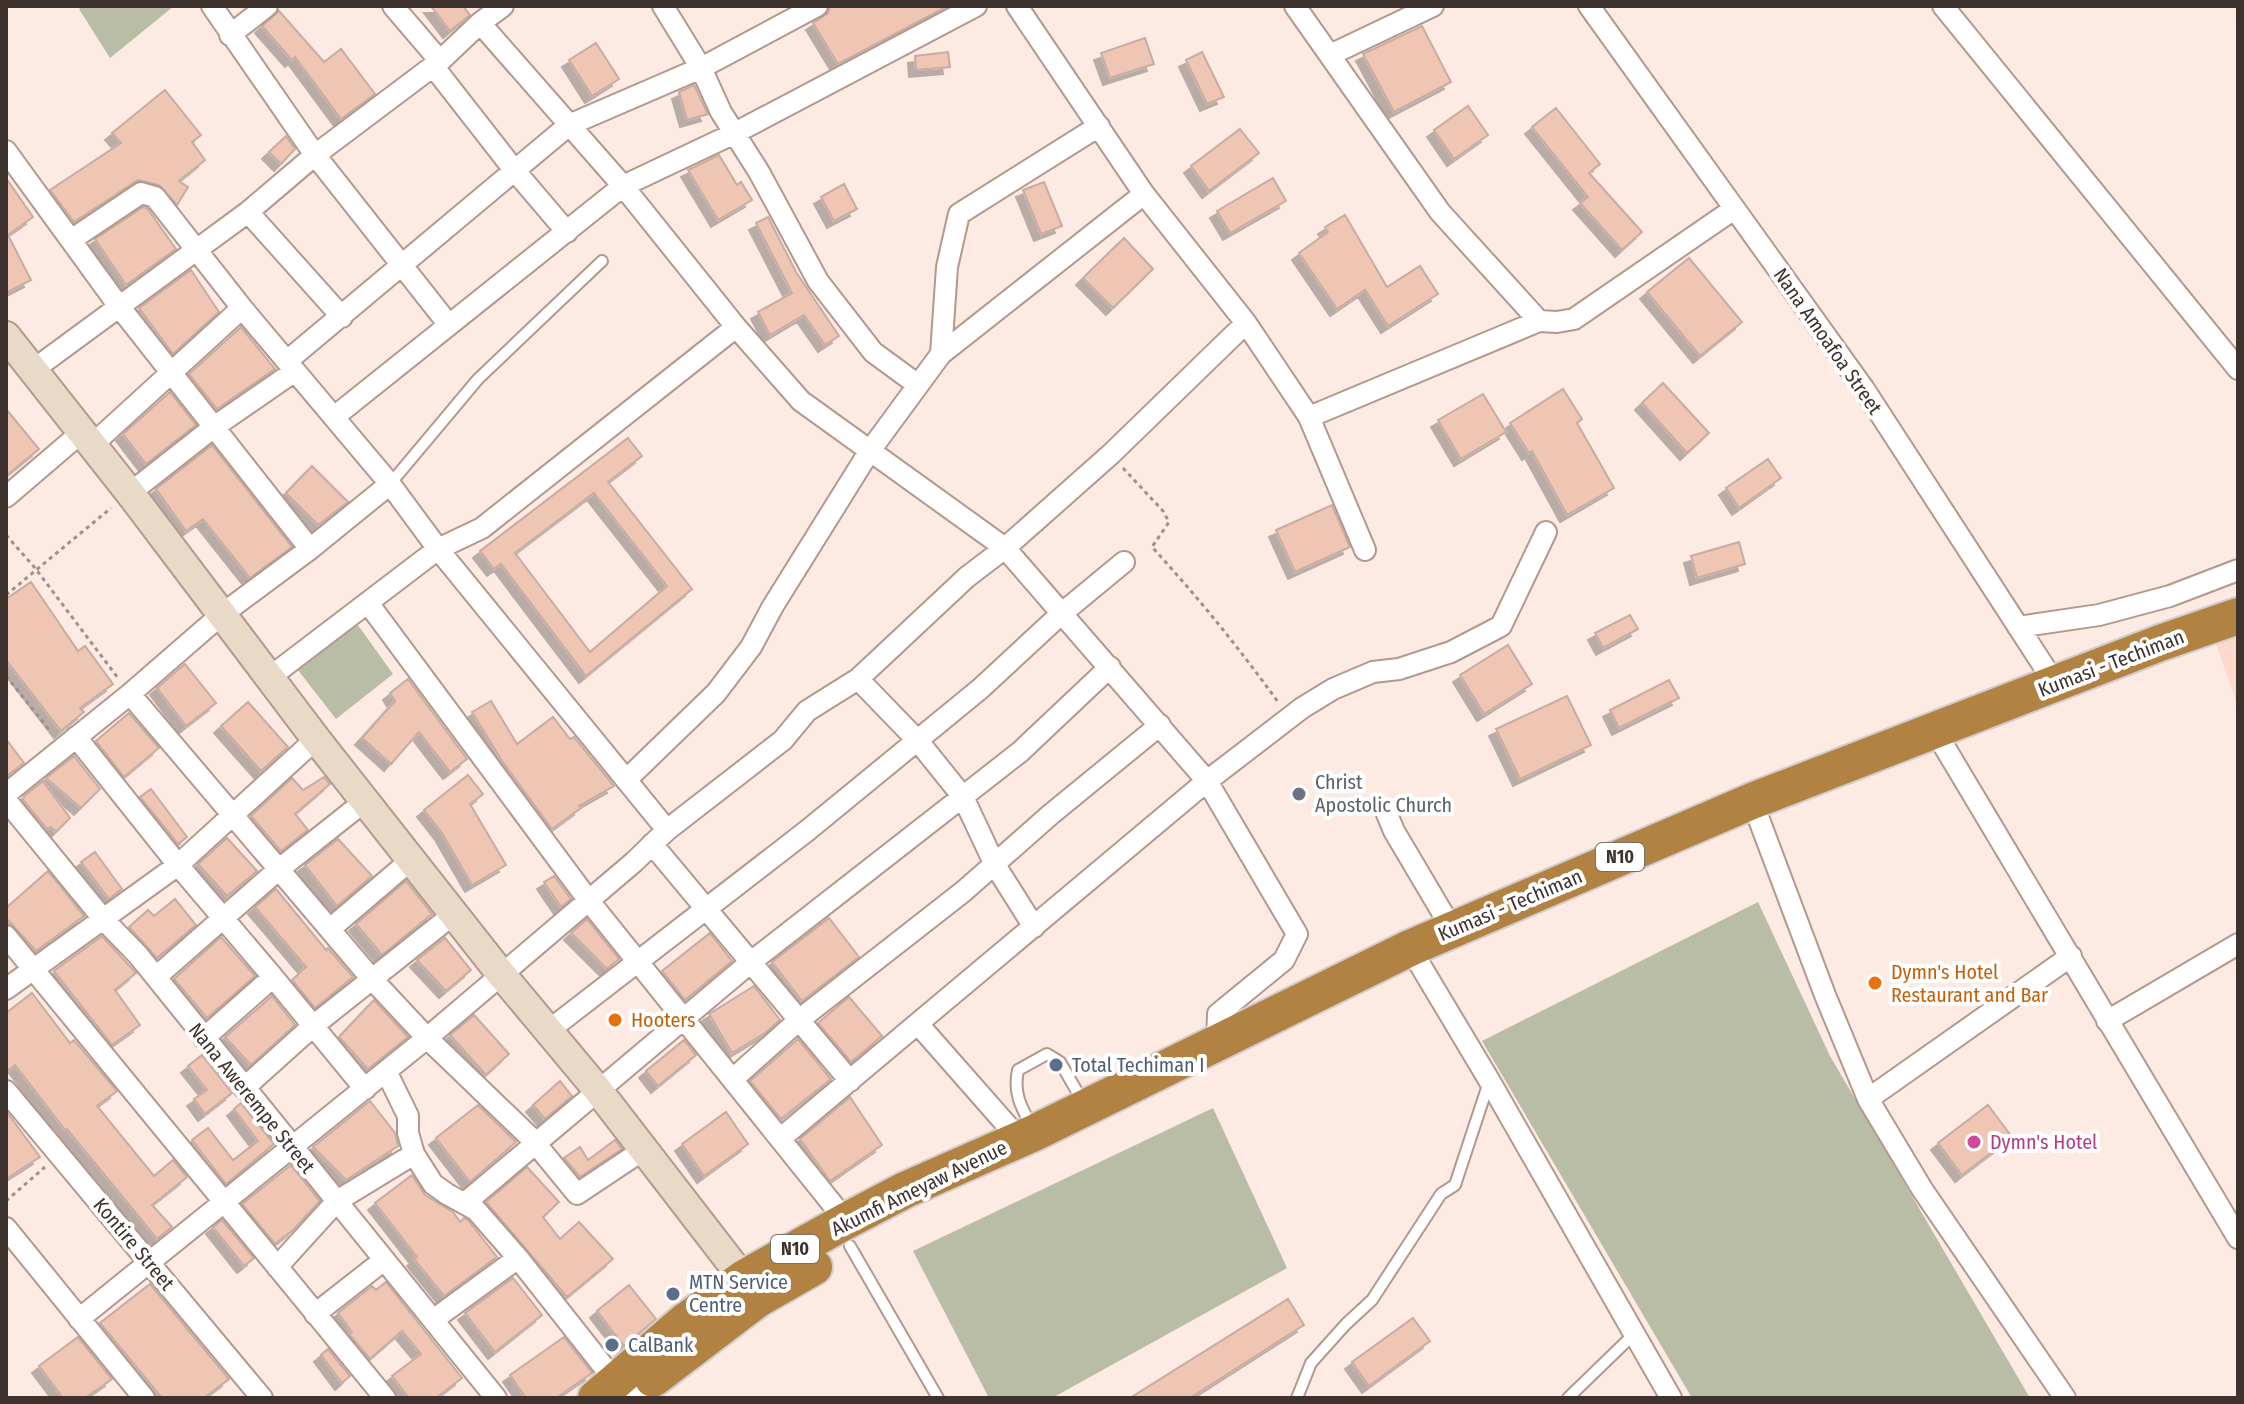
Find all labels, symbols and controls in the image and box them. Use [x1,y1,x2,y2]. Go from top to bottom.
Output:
street label: Nana Amoafoa Street [1769,263,1888,419]
street label: Kumasi - Techiman [2035,624,2187,702]
place label: Christ Apostolic Church [1315,770,1452,817]
marker: Christ Apostolic Church [1290,785,1308,803]
road number: N10 [1596,843,1644,871]
street label: Kumasi - Techiman [1434,864,1586,946]
place label: Dymn's Hotel Restaurant and Bar [1891,960,2048,1007]
marker: Dymn's Hotel Restaurant and Bar [1866,974,1884,992]
place label: Hooters [631,1008,696,1032]
marker: Hooters [606,1011,624,1029]
street label: Nana Awerempe Street [184,1018,320,1178]
place label: Total Techiman I [1072,1053,1205,1077]
marker: Total Techiman I [1047,1056,1065,1074]
place label: Dymn's Hotel [1990,1130,2097,1154]
marker: Dymn's Hotel [1965,1133,1983,1151]
street label: Akumfi Ameyaw Avenue [827,1135,1011,1241]
street label: Kontire Street [88,1193,180,1295]
road number: N10 [771,1235,819,1263]
place label: MTN Service Centre [689,1270,788,1317]
marker: MTN Service Centre [664,1285,682,1303]
place label: CalBank [628,1333,694,1357]
marker: CalBank [603,1336,621,1354]

